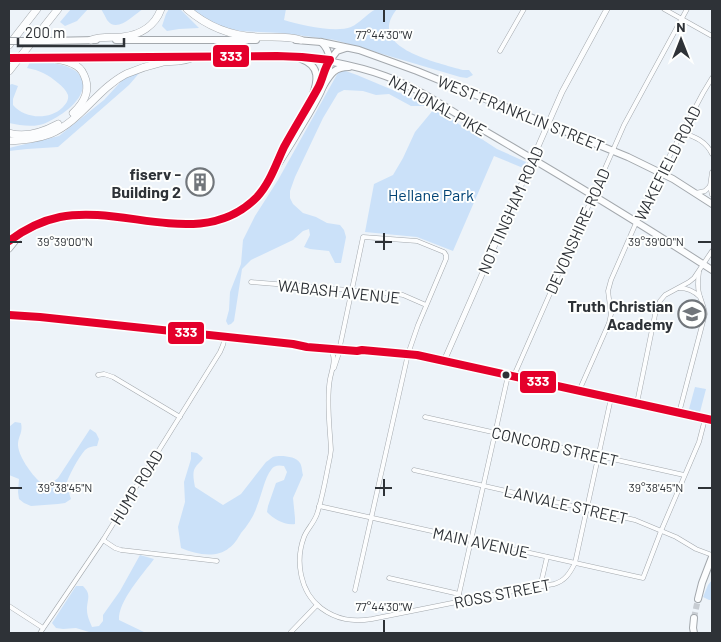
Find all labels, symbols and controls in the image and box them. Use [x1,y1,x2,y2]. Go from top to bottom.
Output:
scale bar [18,15,124,47]
north arrow [656,15,706,65]
text: N [676,18,686,35]
text: 200 m [25,23,65,41]
text: 77°44'30"W [355,27,413,41]
line badge: 333 [212,44,250,68]
text: 333 [220,47,242,64]
street label: NATIONAL PIKE [386,70,490,140]
street label: WEST FRANKLIN STREET [435,71,607,155]
street label: WAKEFIELD ROAD [630,102,704,224]
street label: NOTTINGHAM ROAD [473,143,547,277]
place label: fiserv - Building 2 [112,164,181,201]
street label: DEVONSHIRE ROAD [541,165,613,297]
building icon: fiserv - Building 2 [185,167,215,197]
park label: Hellane Park [388,185,474,204]
text: 39°39'00"N [37,234,93,248]
text: 39°39'00"N [628,234,684,248]
street label: WABASH AVENUE [277,275,401,307]
place label: Truth Christian Academy [568,296,673,333]
school or university icon: Truth Christian Academy [677,299,707,329]
line badge: 333 [167,321,205,345]
text: 333 [175,323,197,340]
unlabelled marker [501,370,511,380]
line badge: 333 [519,370,557,394]
text: 333 [527,372,549,389]
street label: CONCORD STREET [490,422,620,470]
street label: HUMP ROAD [106,446,166,528]
text: 39°38'45"N [38,480,92,494]
text: 39°38'45"N [629,480,683,494]
street label: LANVALE STREET [502,481,630,527]
street label: MAIN AVENUE [431,523,531,561]
street label: ROSS STREET [452,574,552,612]
text: 77°44'30"W [355,599,413,613]

